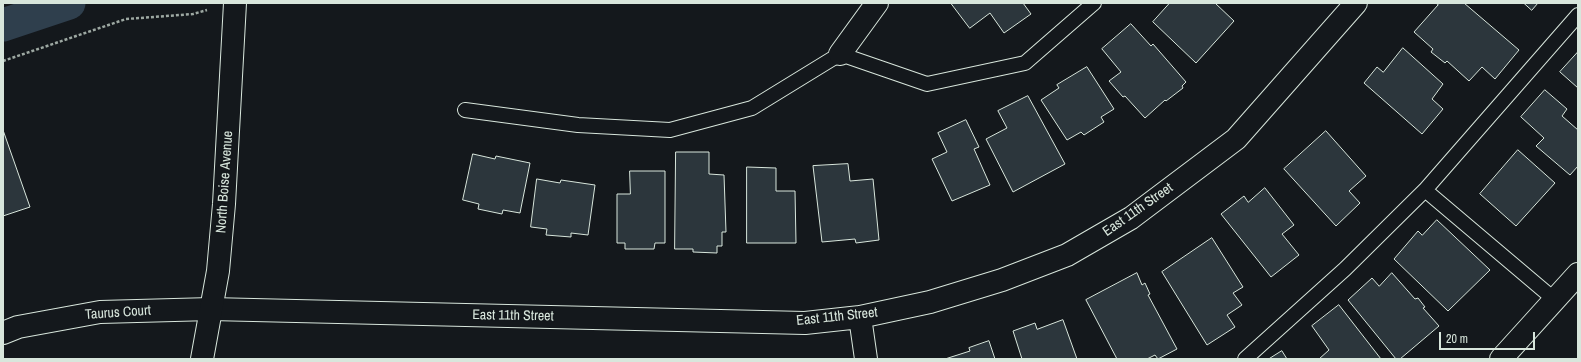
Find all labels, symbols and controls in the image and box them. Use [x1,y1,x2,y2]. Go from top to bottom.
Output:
street label: North Boise Avenue [213,130,237,234]
street label: East 11th Street [1100,180,1176,240]
street label: Taurus Court [85,302,151,324]
street label: East 11th Street [796,304,878,330]
street label: East 11th Street [472,307,554,325]
scale bar [1441,324,1537,350]
text: 20 m [1446,331,1468,347]

